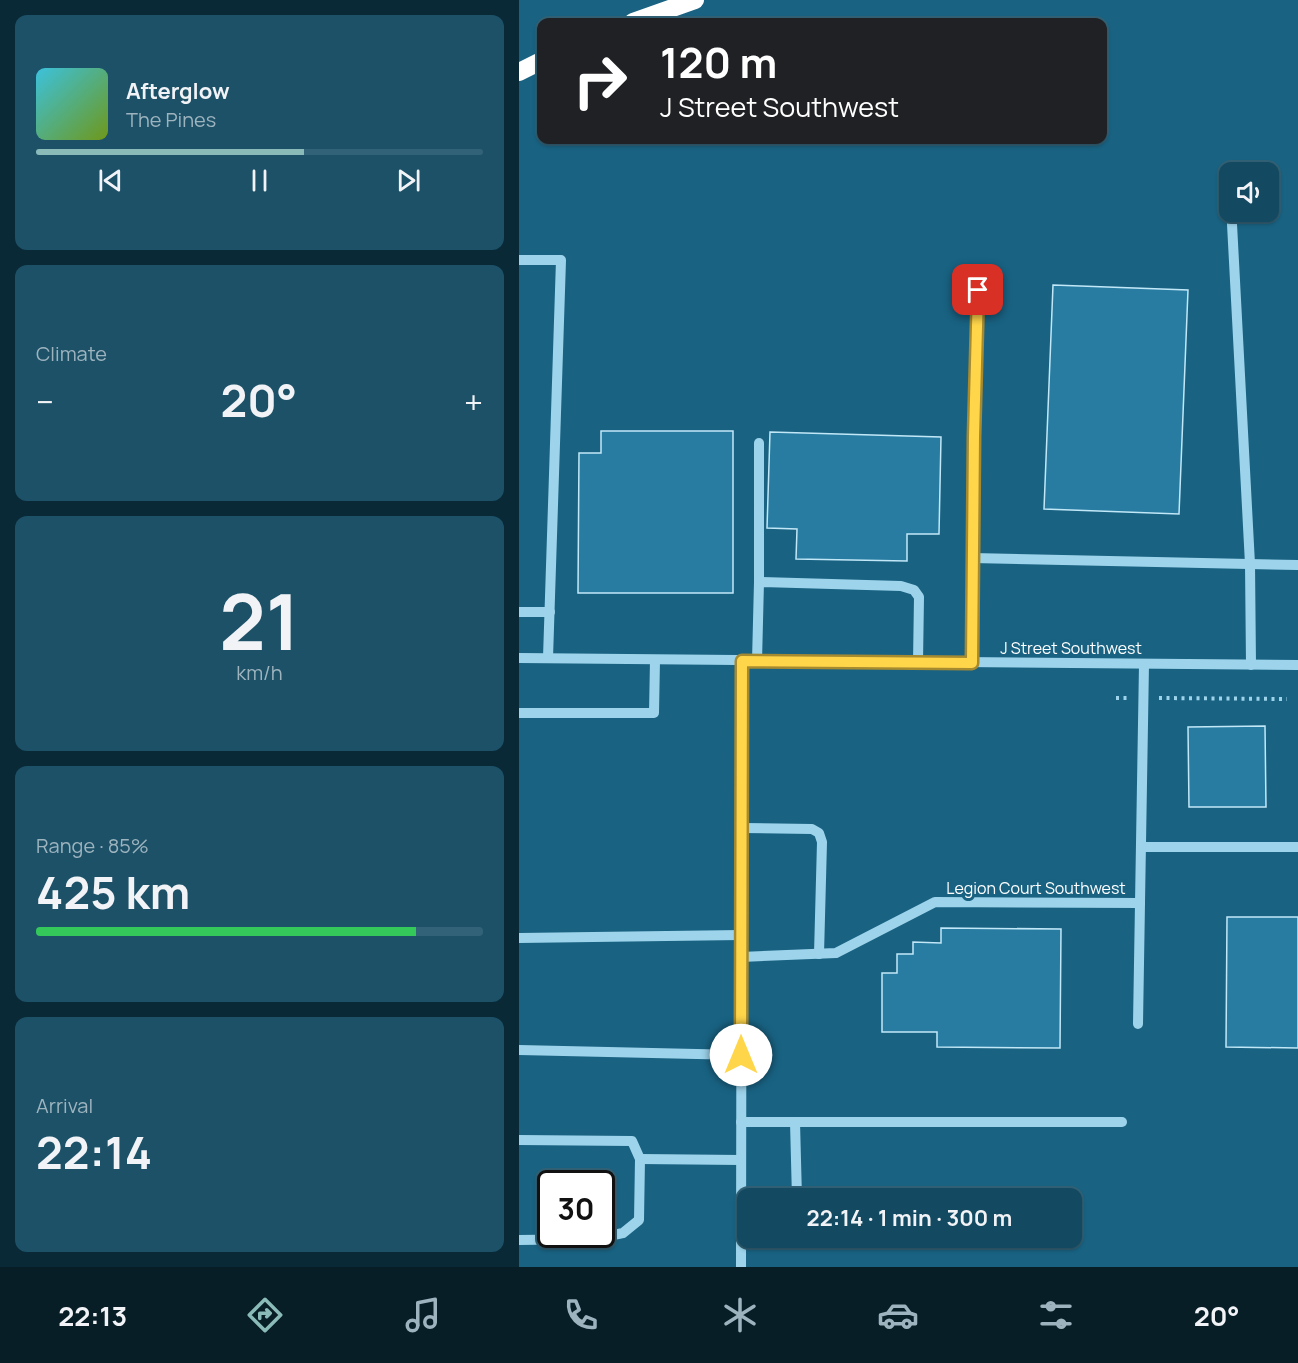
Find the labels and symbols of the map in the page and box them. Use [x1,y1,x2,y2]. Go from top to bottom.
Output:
pin [952,264,1003,315]
street label: J Street Southwest [1000,637,1142,659]
street label: Legion Court Southwest [946,877,1126,899]
position arrow [709,1023,773,1087]
speed limit sign: 30 [537,1170,615,1248]

